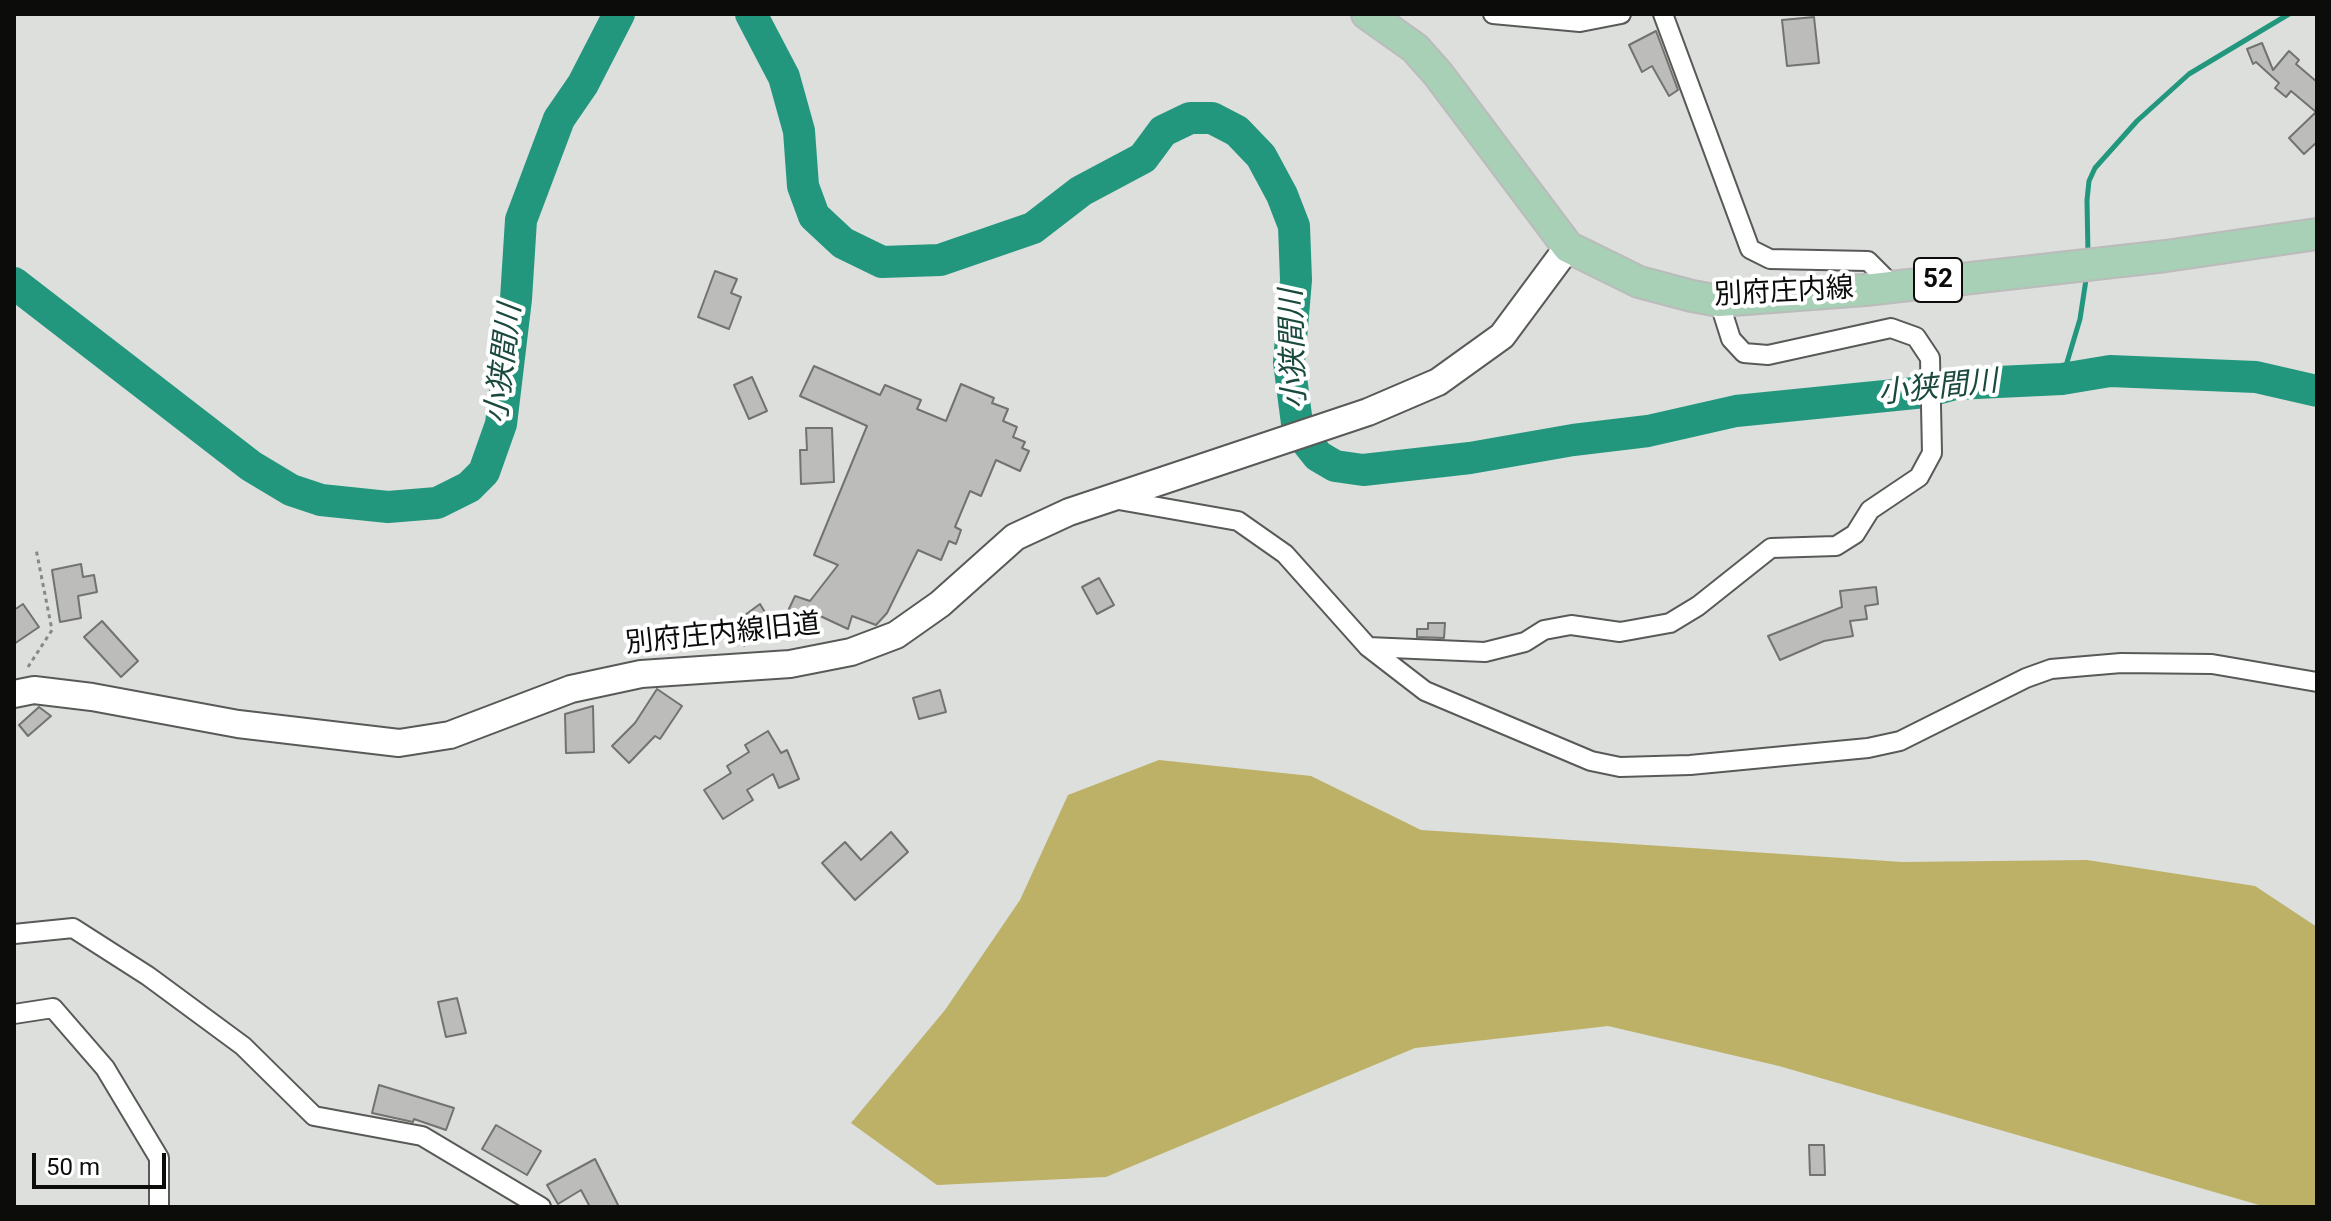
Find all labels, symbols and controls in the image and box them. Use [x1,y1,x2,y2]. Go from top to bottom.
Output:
road number: 52 [1914,258,1962,302]
street label: 別府庄内線 [1713,273,1855,313]
water label: 小狭間川 [1275,288,1315,410]
water label: 小狭間川 [480,302,530,426]
water label: 小狭間川 [1876,365,2000,413]
street label: 別府庄内線旧道 [624,608,822,662]
scale bar [36,1137,170,1187]
text: 50 m [46,1153,100,1181]

